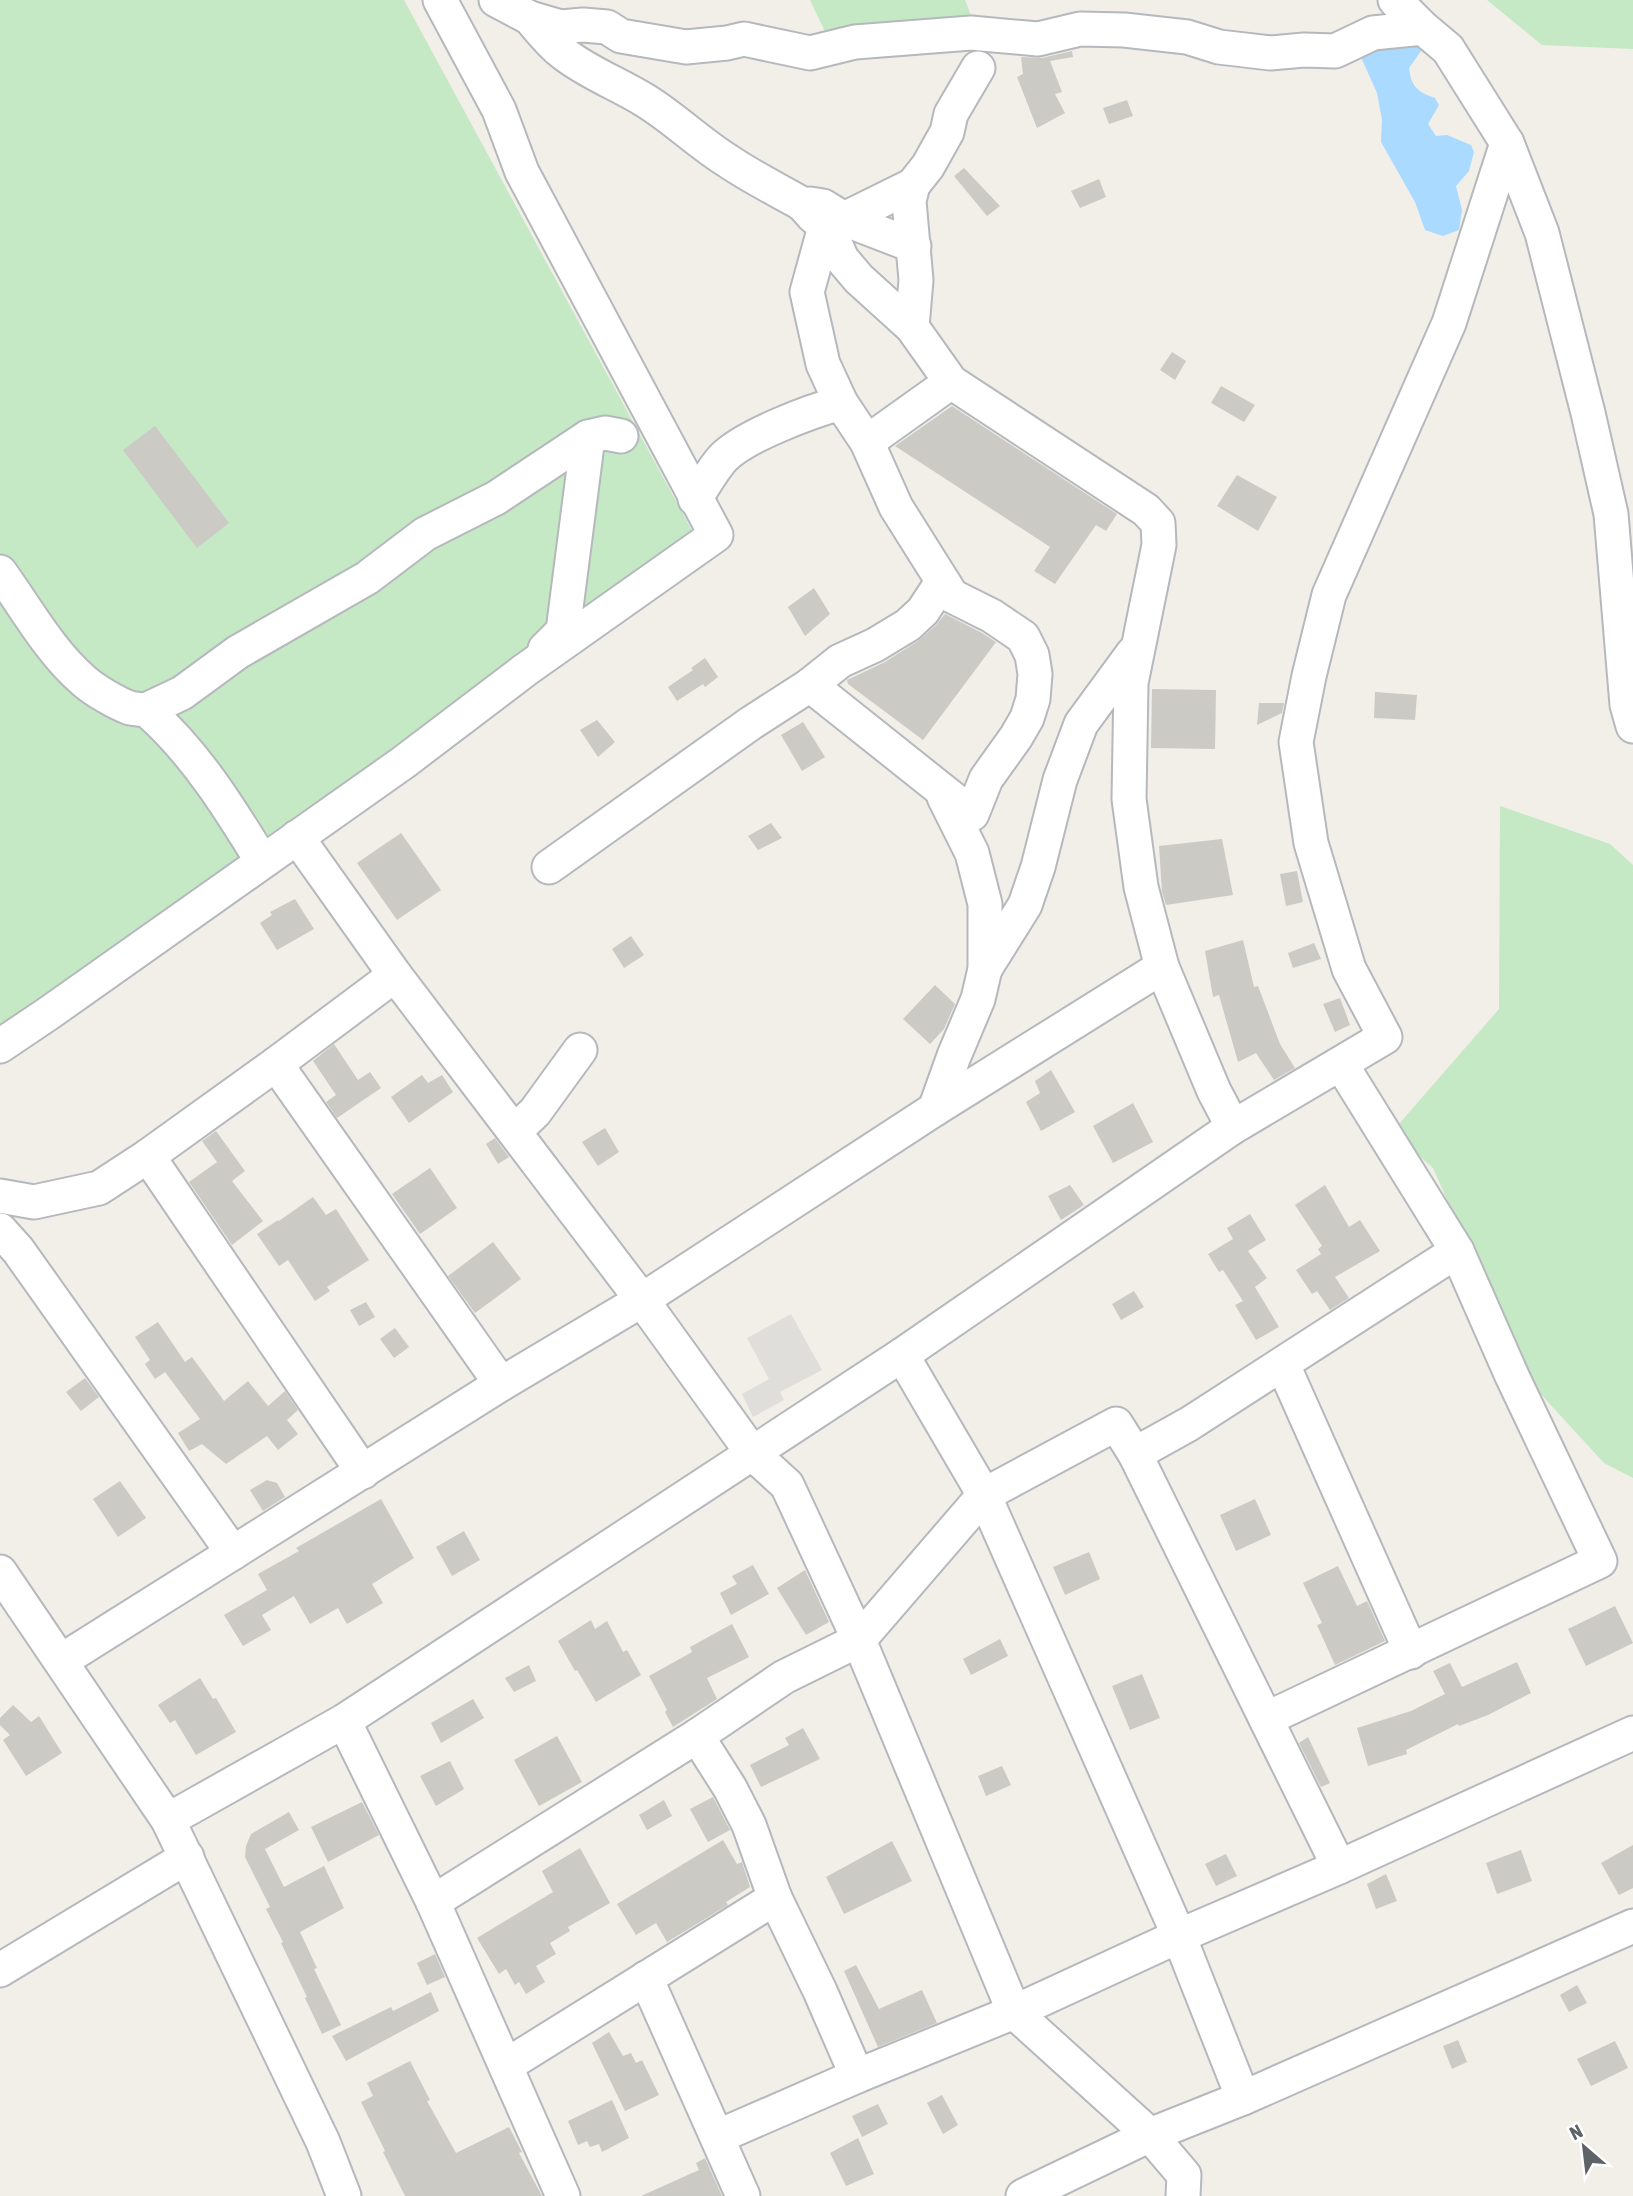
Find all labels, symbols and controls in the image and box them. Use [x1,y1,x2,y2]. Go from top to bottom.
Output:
north arrow [1549,2112,1619,2182]
text: N [1566,2120,1586,2144]

